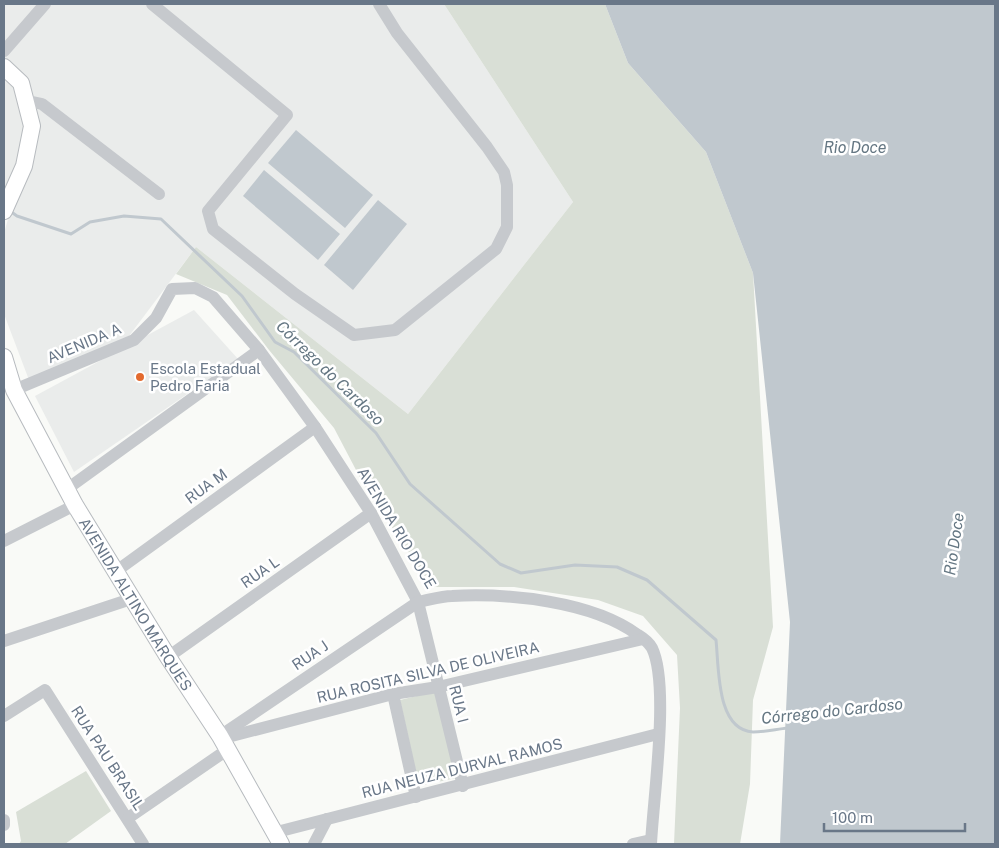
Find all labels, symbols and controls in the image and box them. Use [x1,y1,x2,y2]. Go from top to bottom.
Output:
water label: Rio Doce [823,138,887,157]
water label: Córrego do Cardoso [272,317,388,430]
street label: AVENIDA A [44,320,124,366]
place label: Escola Estadual Pedro Faria [150,360,261,394]
marker: Escola Estadual Pedro Faria [134,371,146,383]
street label: AVENIDA RIO DOCE [354,464,440,592]
street label: RUA M [182,465,230,507]
water label: Rio Doce [940,511,968,577]
street label: AVENIDA ALTINO MARQUES [76,514,196,694]
street label: RUA L [238,553,282,591]
street label: RUA J [289,637,331,673]
street label: RUA ROSITA SILVA DE OLIVEIRA [315,638,541,706]
street label: RUA I [446,683,472,725]
water label: Córrego do Cardoso [760,694,904,728]
street label: RUA PAU BRASIL [68,703,148,813]
street label: RUA NEUZA DURVAL RAMOS [360,735,564,801]
scale bar [824,800,965,832]
text: 100 m [832,809,873,826]

